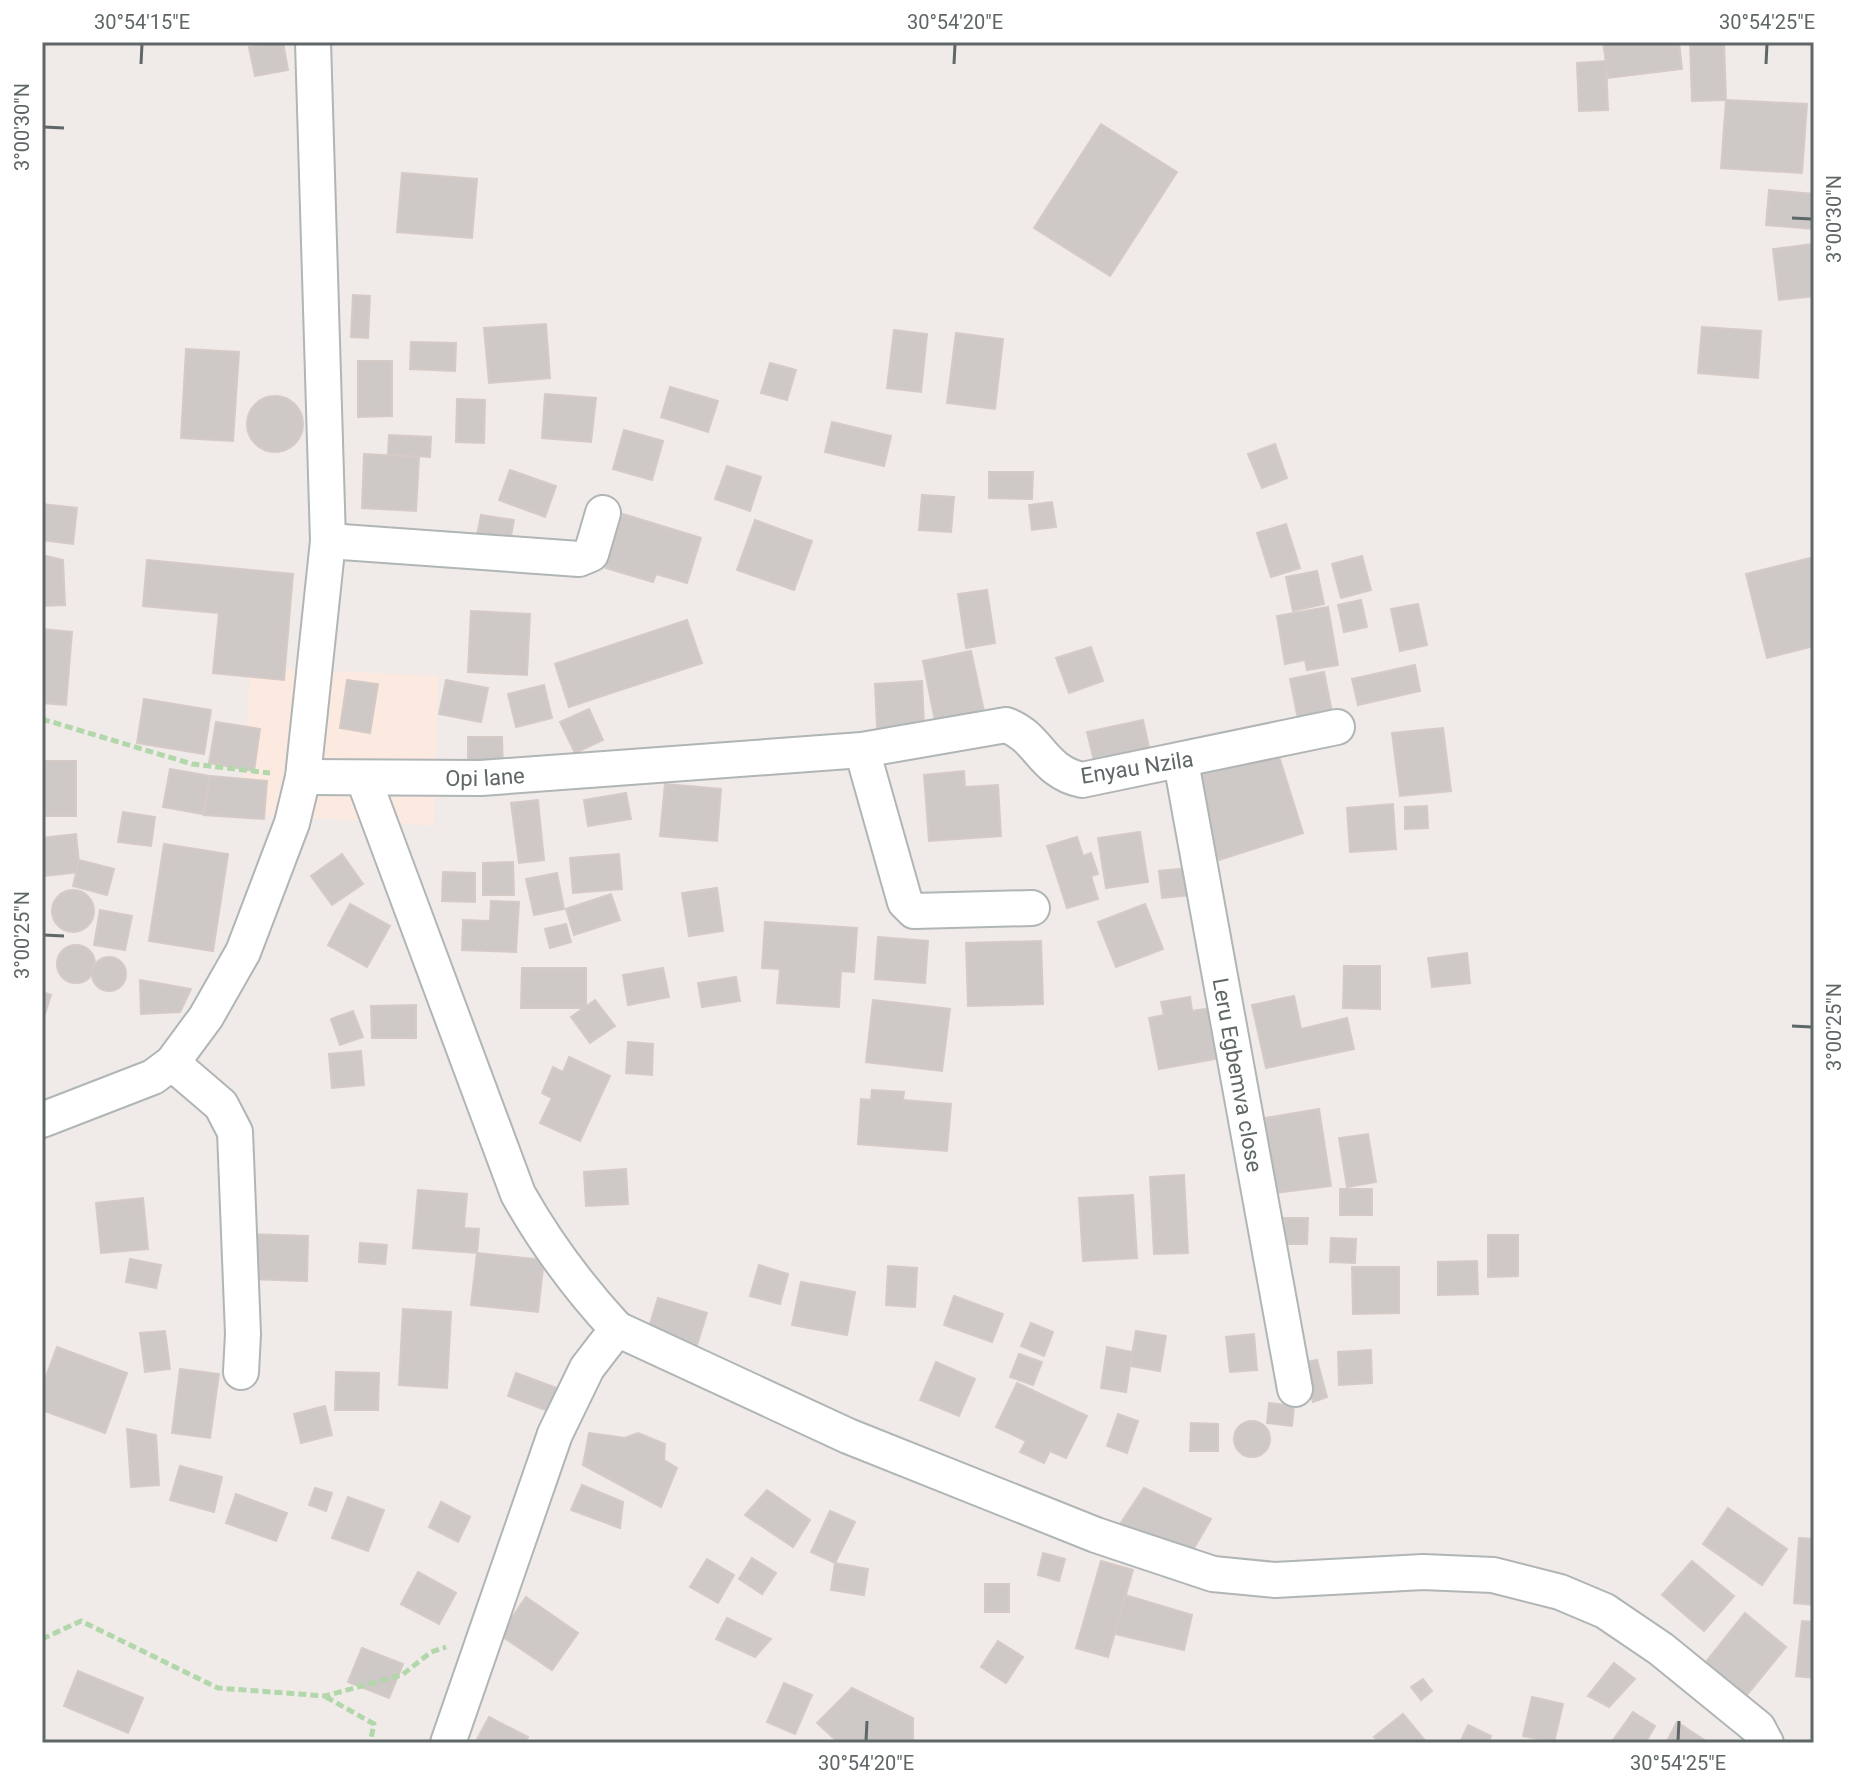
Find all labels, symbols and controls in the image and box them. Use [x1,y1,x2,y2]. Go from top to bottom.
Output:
text: 30°54'15"E [94,10,190,34]
text: 30°54'20"E [907,10,1003,34]
text: 30°54'25"E [1719,10,1815,34]
text: 3°00'30"N [10,83,34,171]
text: 3°00'30"N [1822,175,1846,263]
street label: Enyau Nzila [1079,746,1195,789]
street label: Opi lane [445,763,526,791]
text: 3°00'25"N [10,891,34,979]
street label: Leru Egbemva close [1207,976,1267,1174]
text: 3°00'25"N [1822,983,1846,1071]
text: 30°54'20"E [818,1751,914,1775]
text: 30°54'25"E [1630,1751,1726,1775]

